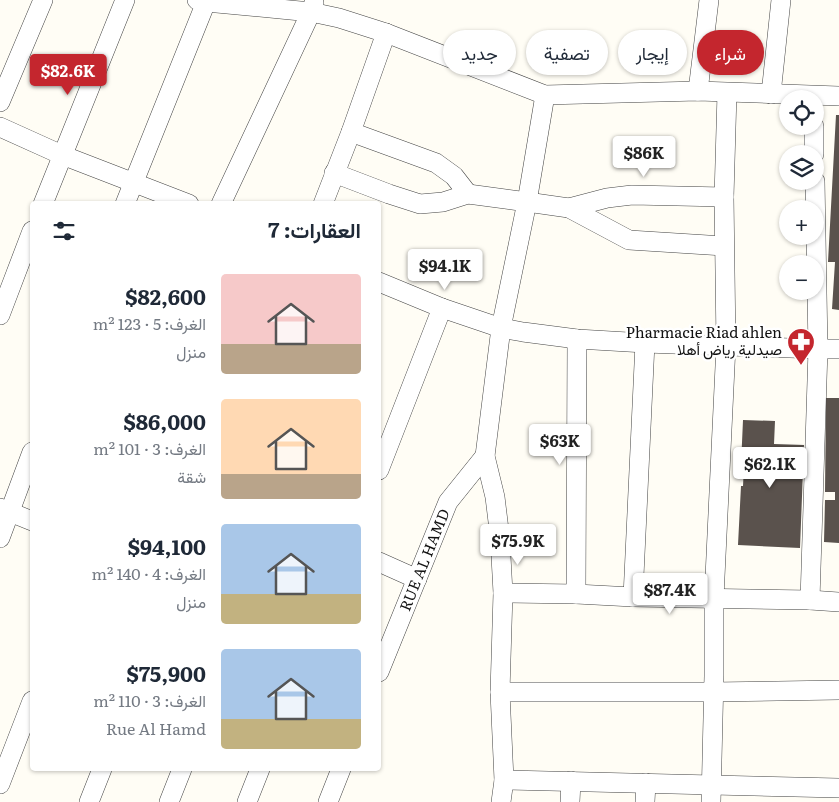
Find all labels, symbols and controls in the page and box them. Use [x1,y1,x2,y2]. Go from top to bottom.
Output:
chip: جديد [443,30,516,75]
chip: تصفية [526,30,608,75]
chip: إيجار [618,30,687,75]
chip: شراء [697,30,764,75]
pin: $82.6K [27,54,109,96]
text: $82.6K [41,58,95,82]
map controls [779,90,824,300]
button: locate [779,90,824,135]
pin: $86K [614,136,674,178]
text: $86K [624,140,664,164]
button: layers [779,145,824,190]
button: + [779,200,824,245]
text: العقارات: 7 [268,213,361,244]
icon: filters [50,217,78,245]
pin: $94.1K [404,248,486,291]
text: $94.1K [419,253,471,277]
button: − [779,255,824,300]
text: $82,600 [125,280,206,311]
icon: home [261,294,321,354]
text: الغرف: 5 · 123 m² [93,311,206,335]
place label: Pharmacie Riad ahlen صيدلية رياض أهلا [626,320,782,360]
pharmacy icon: Pharmacie Riad ahlen صيدلية رياض أهلا [786,327,816,366]
text: منزل [176,339,206,363]
text: $86,000 [123,405,206,436]
icon: home [261,419,321,479]
pin: $63K [530,424,590,466]
text: $63K [540,428,580,452]
text: الغرف: 3 · 101 m² [93,436,206,460]
pin: $62.1K [729,446,811,489]
text: $62.1K [744,451,796,475]
text: شقة [177,464,206,488]
street label: RUE AL HAMD [393,505,455,614]
pin: $75.9K [477,524,559,566]
text: $75.9K [491,528,545,552]
text: $94,100 [127,530,206,561]
icon: home [261,544,321,604]
text: الغرف: 4 · 140 m² [91,561,206,585]
pin: $87.4K [629,572,711,615]
text: $87.4K [644,577,696,601]
text: منزل [176,589,206,613]
text: $75,900 [126,657,206,688]
icon: home [261,669,321,729]
text: الغرف: 3 · 110 m² [93,688,206,712]
text: Rue Al Hamd [106,716,206,740]

